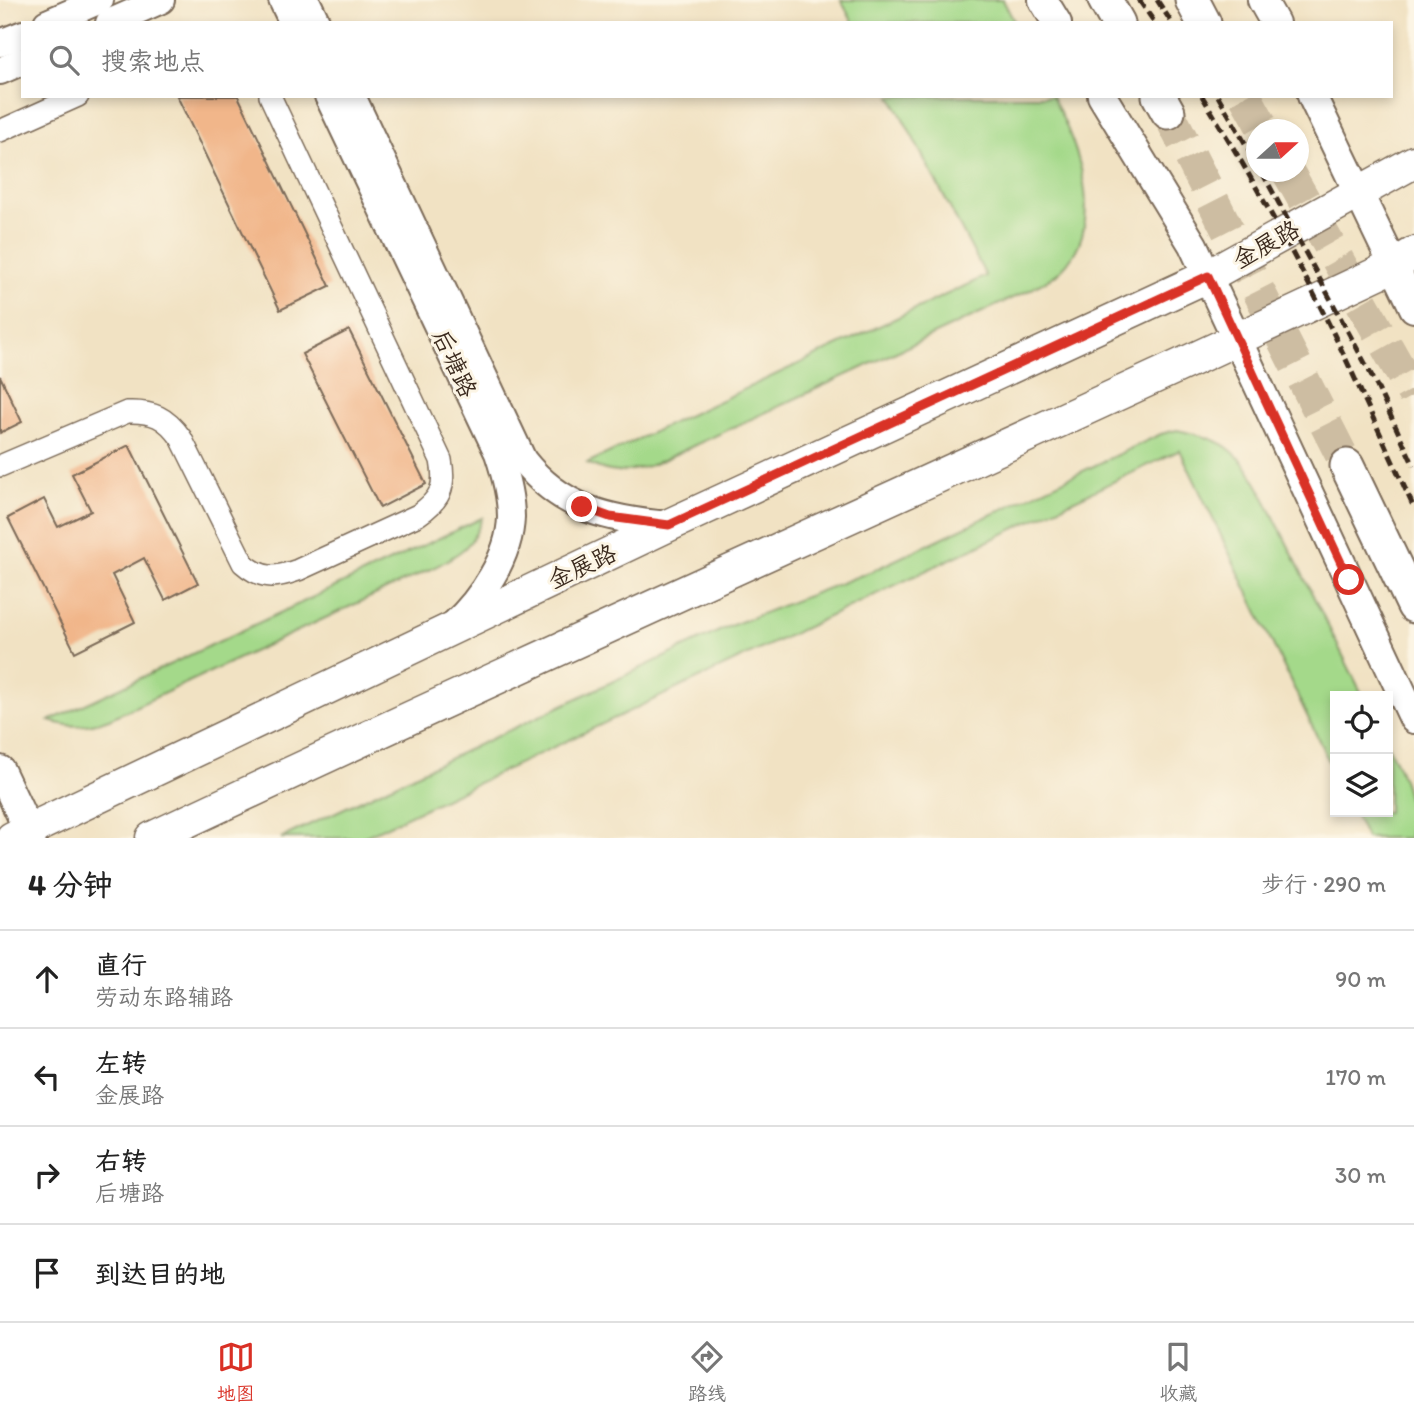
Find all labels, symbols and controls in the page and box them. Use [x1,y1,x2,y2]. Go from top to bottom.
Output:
search box [21,21,1393,98]
icon: search [45,41,83,79]
text: 搜索地点 [101,45,205,77]
north arrow [1246,119,1309,182]
street label: 金展路 [1227,214,1305,274]
street label: 后塘路 [427,324,483,402]
route end [566,491,597,522]
street label: 金展路 [543,538,621,594]
route start [1333,564,1364,595]
map controls [1330,691,1393,817]
button: locate [1330,691,1393,754]
button: layers [1330,754,1393,817]
text: 4 分钟 [28,866,113,903]
text: 步行 · 290 m [1261,870,1386,898]
text: 直行 [95,949,147,981]
icon: ahead [28,960,66,998]
text: 90 m [1335,965,1386,993]
text: 劳动东路辅路 [95,983,233,1011]
text: 左转 [95,1047,147,1079]
icon: left [28,1058,66,1096]
text: 170 m [1325,1063,1386,1091]
text: 金展路 [95,1081,164,1109]
text: 右转 [95,1145,147,1177]
icon: right [28,1156,66,1194]
text: 30 m [1335,1161,1386,1189]
text: 后塘路 [95,1179,164,1207]
icon: arrive [28,1254,66,1292]
text: 到达目的地 [95,1258,225,1290]
tab: 地图 [217,1338,255,1405]
tab: 路线 [688,1338,726,1405]
tab: 收藏 [1159,1338,1197,1405]

